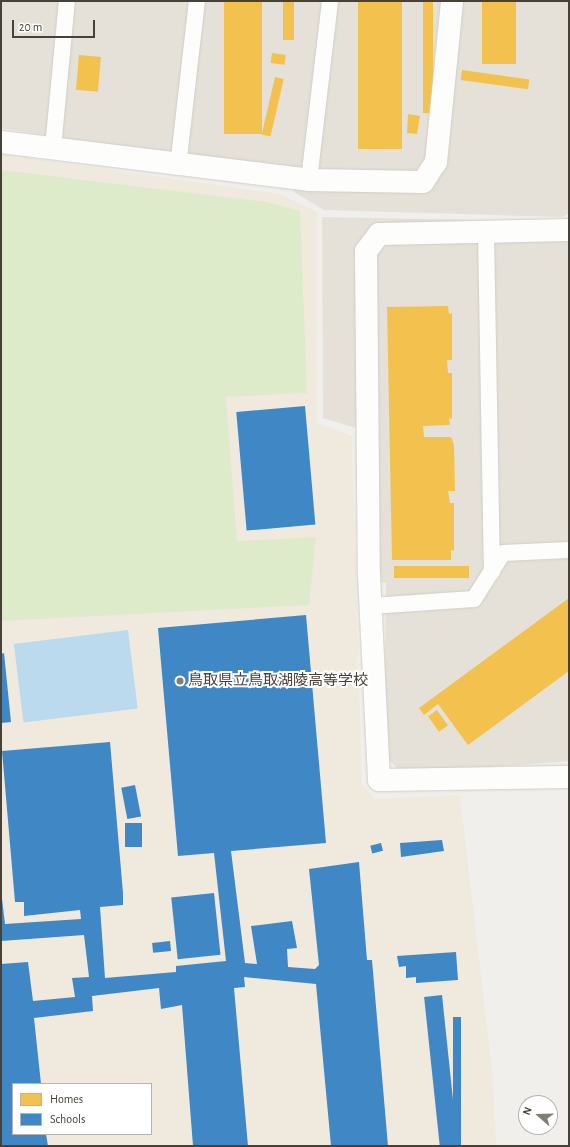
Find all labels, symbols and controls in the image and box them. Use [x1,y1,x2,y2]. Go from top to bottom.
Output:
scale bar [14,12,97,38]
text: 20 m [19,21,42,33]
place label: 鳥取県立鳥取湖陵高等学校 [188,672,368,690]
marker: 鳥取県立鳥取湖陵高等学校 [175,676,185,686]
legend [12,1083,152,1135]
text: Homes [50,1093,83,1105]
north arrow [518,1095,558,1135]
text: N [521,1106,534,1117]
text: Schools [50,1113,85,1125]

